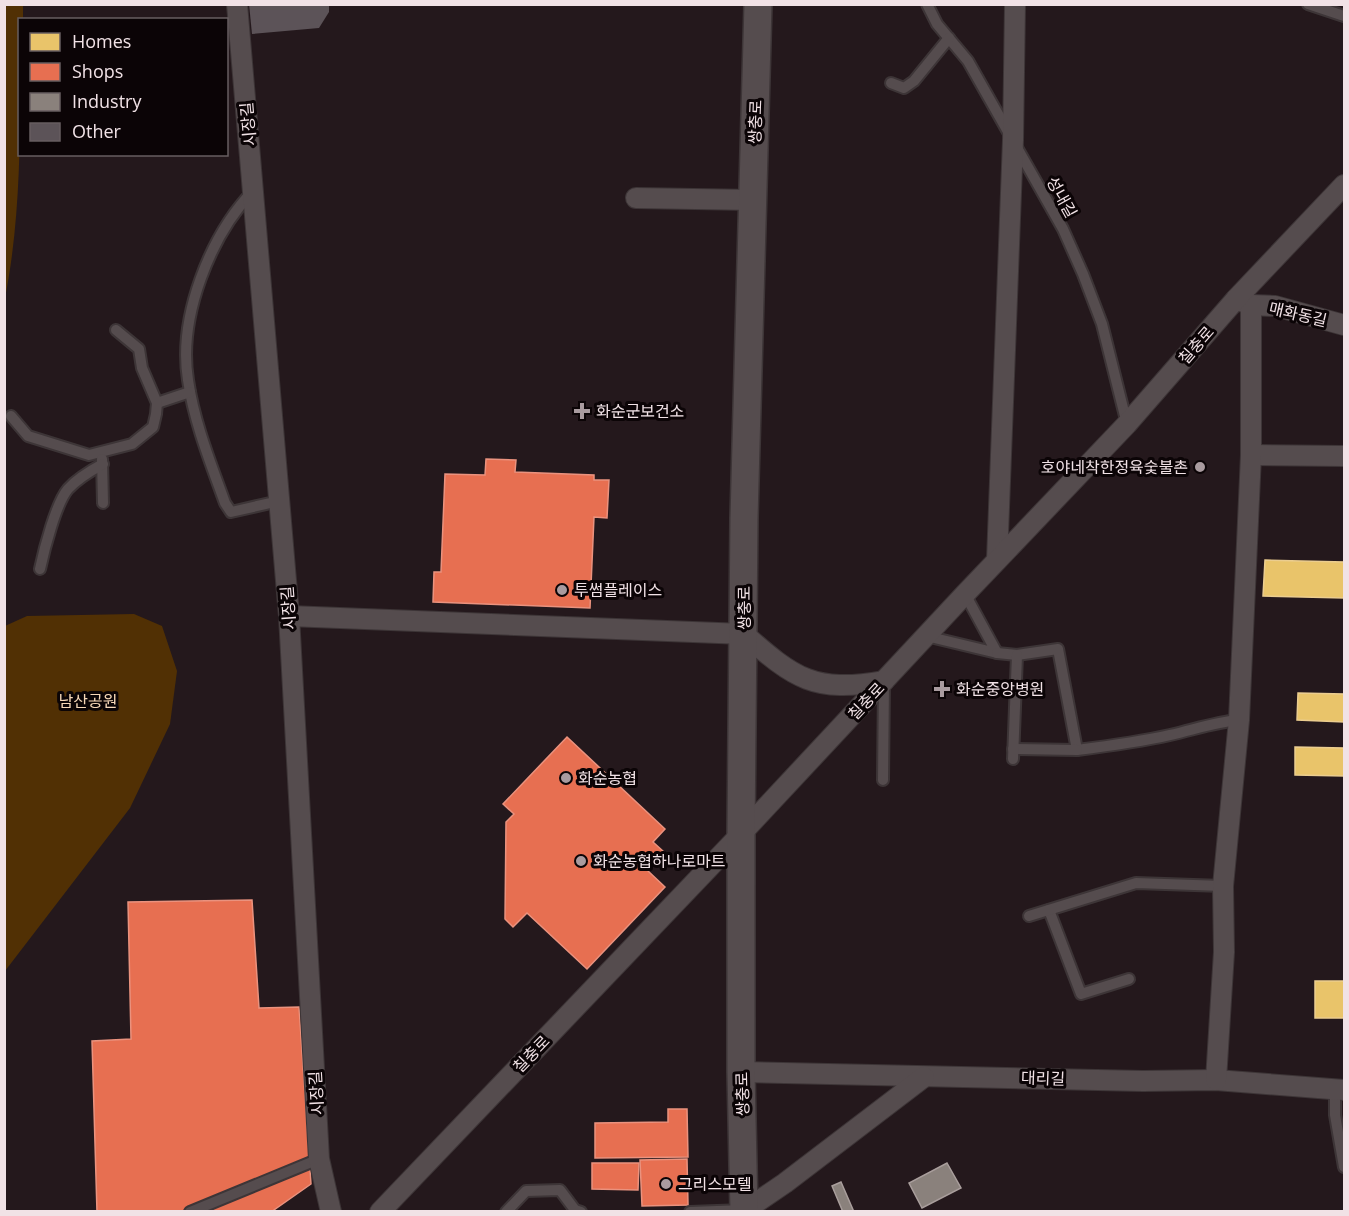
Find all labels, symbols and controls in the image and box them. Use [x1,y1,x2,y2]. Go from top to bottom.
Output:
legend [18,18,228,156]
text: Homes [72,29,131,53]
text: Shops [72,59,123,83]
text: Industry [72,89,142,113]
street label: 쌍충로 [743,99,767,144]
street label: 시장길 [235,101,261,147]
text: Other [72,119,122,143]
street label: 성내길 [1042,172,1082,222]
street label: 매화동길 [1267,297,1329,331]
street label: 칠충로 [1173,321,1219,369]
place label: 화순군보건소 [596,400,684,422]
marker: 화순군보건소 [573,402,591,420]
place label: 호야네착한정육숯불촌 [1041,456,1188,478]
marker: 호야네착한정육숯불촌 [1193,460,1207,474]
place label: 투썸플레이스 [574,579,662,601]
marker: 투썸플레이스 [555,583,569,597]
street label: 시장길 [275,585,301,631]
street label: 쌍충로 [733,586,755,630]
street label: 칠충로 [843,677,889,725]
place label: 화순중앙병원 [956,678,1044,700]
marker: 화순중앙병원 [933,680,951,698]
park label: 남산공원 [59,690,117,712]
place label: 화순농협 [578,767,637,789]
marker: 화순농협 [559,771,573,785]
place label: 화순농협하나로마트 [593,850,725,872]
marker: 화순농협하나로마트 [574,854,588,868]
street label: 칠충로 [508,1030,554,1078]
street label: 대리길 [1021,1066,1065,1090]
street label: 시장길 [304,1070,328,1116]
street label: 쌍충로 [731,1071,753,1116]
place label: 그리스모텔 [678,1173,752,1195]
marker: 그리스모텔 [659,1177,673,1191]

